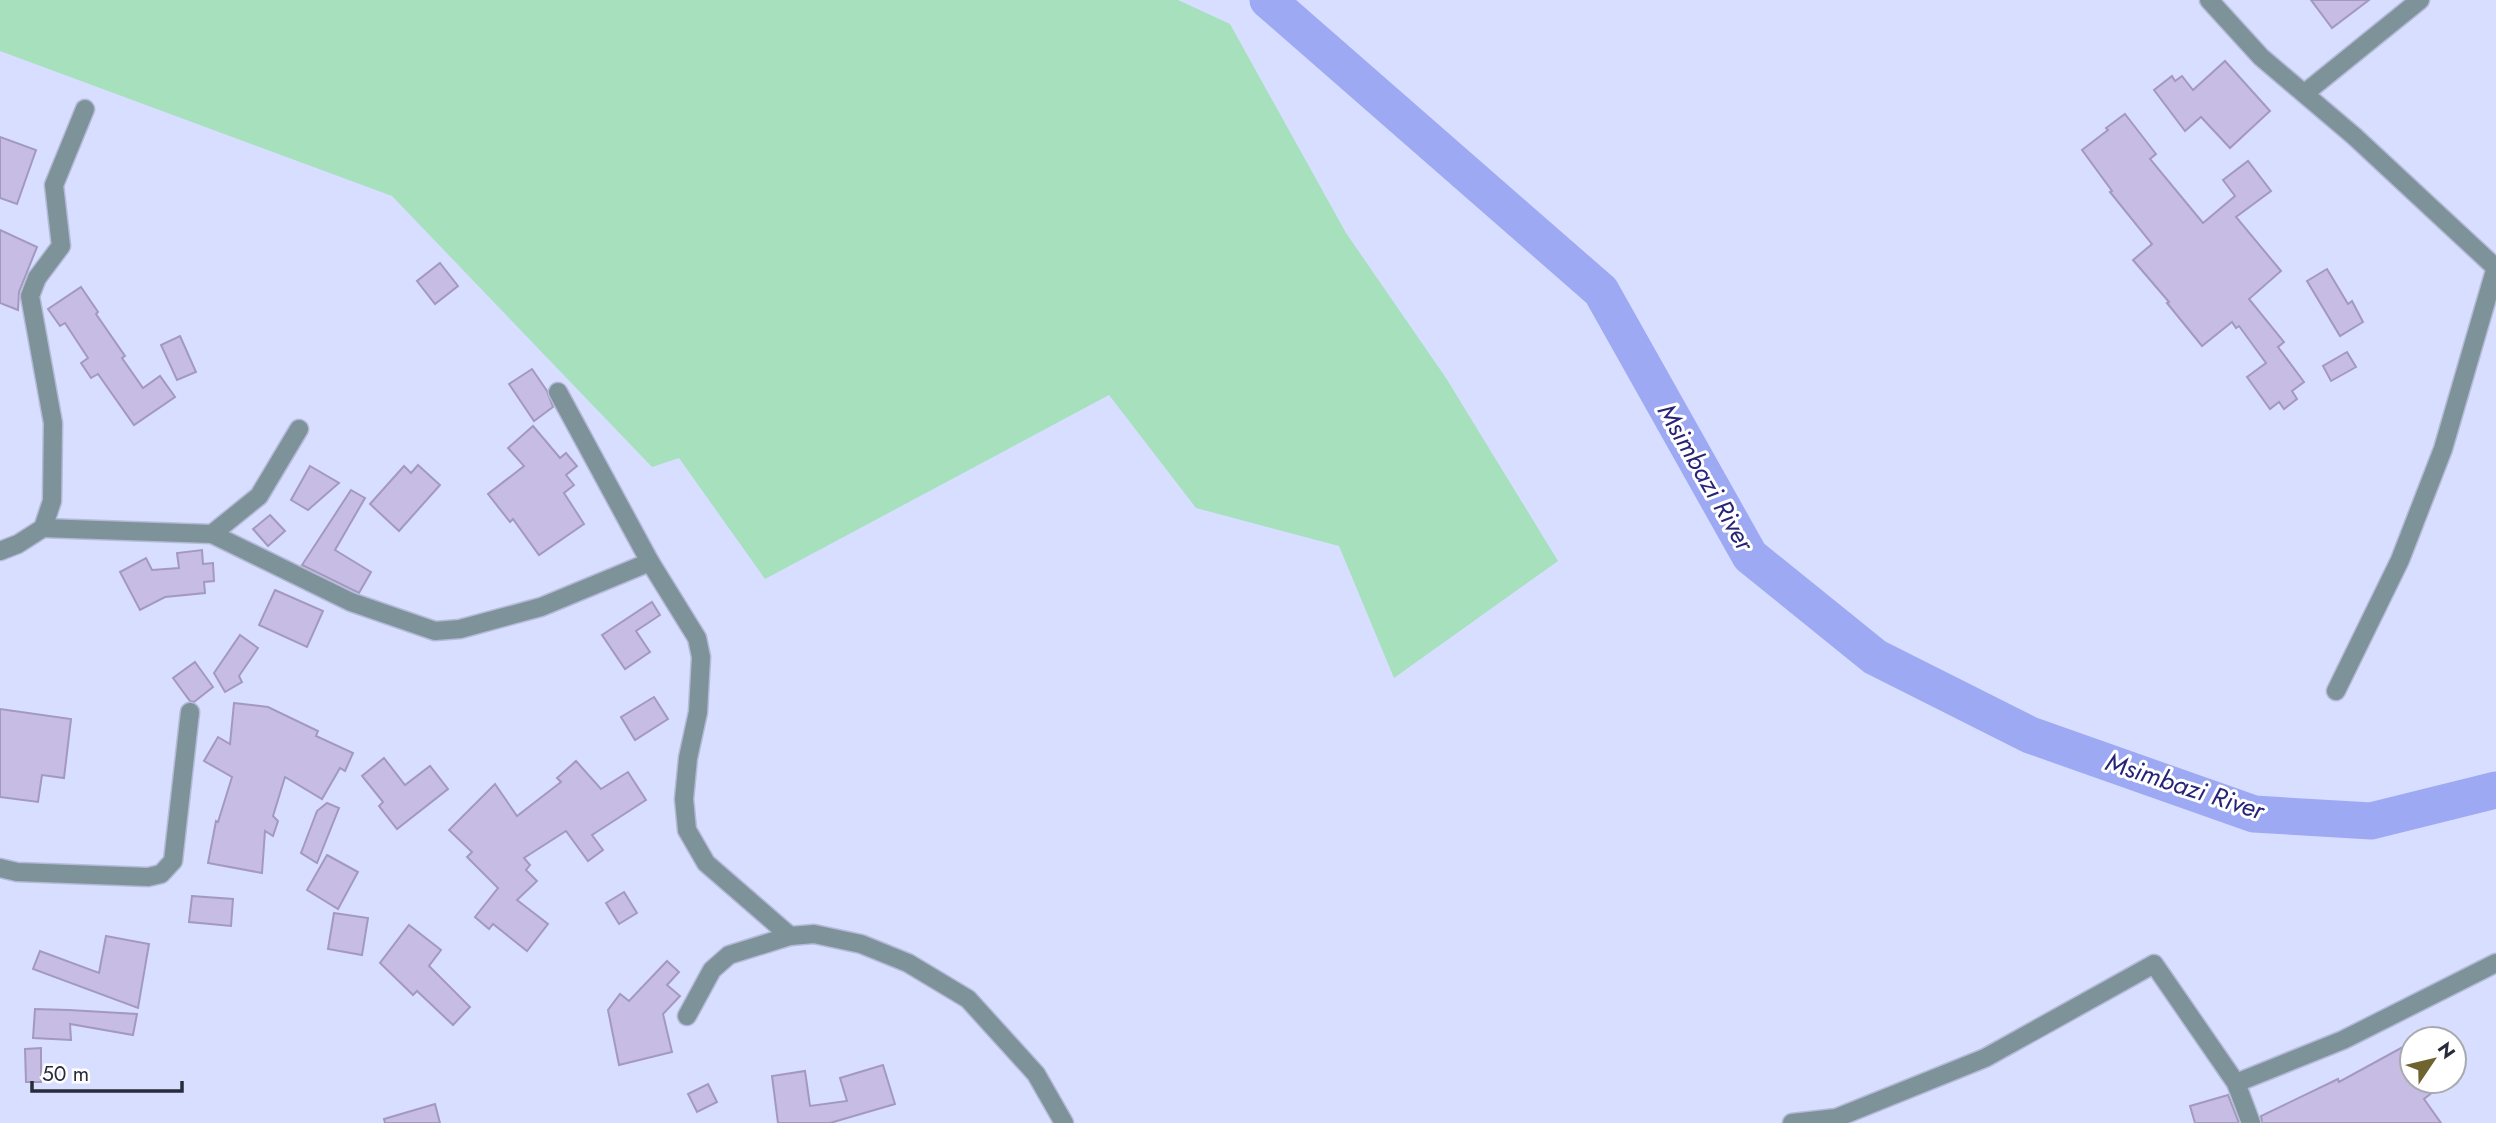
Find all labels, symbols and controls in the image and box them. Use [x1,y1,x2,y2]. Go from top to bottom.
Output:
water label: Msimbazi River [1648,396,1764,559]
water label: Msimbazi River [2101,742,2270,830]
north arrow [2398,1025,2468,1095]
text: N [2431,1037,2462,1064]
scale bar [32,1050,182,1094]
text: 50 m [42,1059,89,1089]

